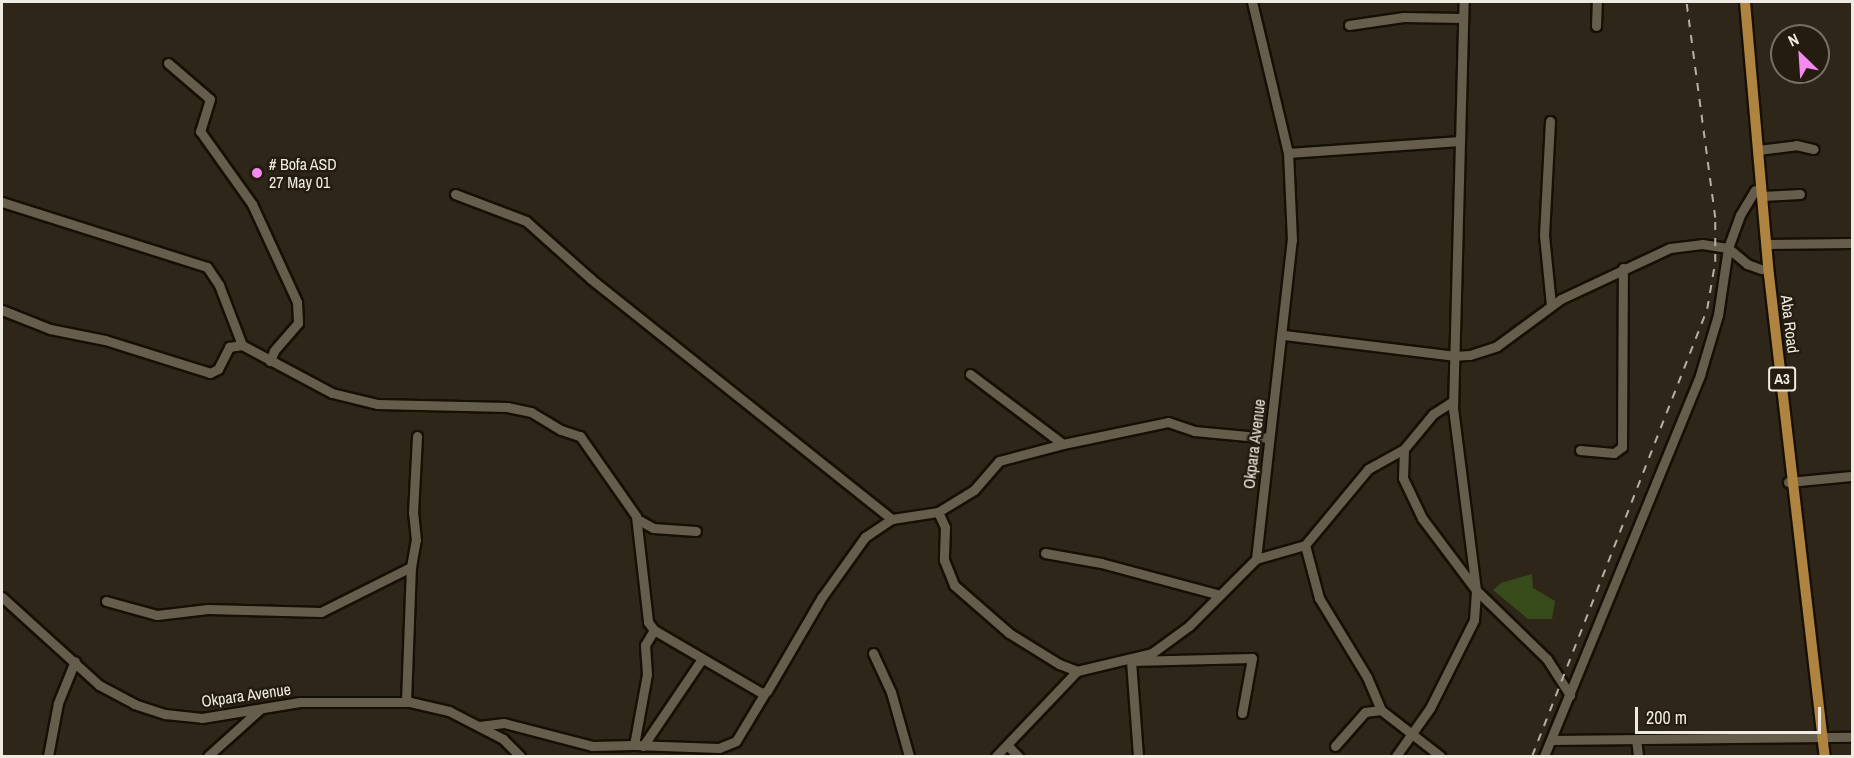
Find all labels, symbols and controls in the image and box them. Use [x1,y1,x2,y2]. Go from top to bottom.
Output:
north arrow [1770,24,1830,84]
text: N [1784,28,1802,51]
place label: # Bofa ASD 27 May 01 [269,154,338,192]
marker: # Bofa ASD 27 May 01 [250,166,264,180]
street label: Aba Road [1777,294,1803,354]
road number: A3 [1767,367,1797,391]
street label: Okpara Avenue [1239,398,1269,490]
street label: Okpara Avenue [200,679,292,711]
scale bar [1638,695,1824,733]
text: 200 m [1646,705,1687,730]

